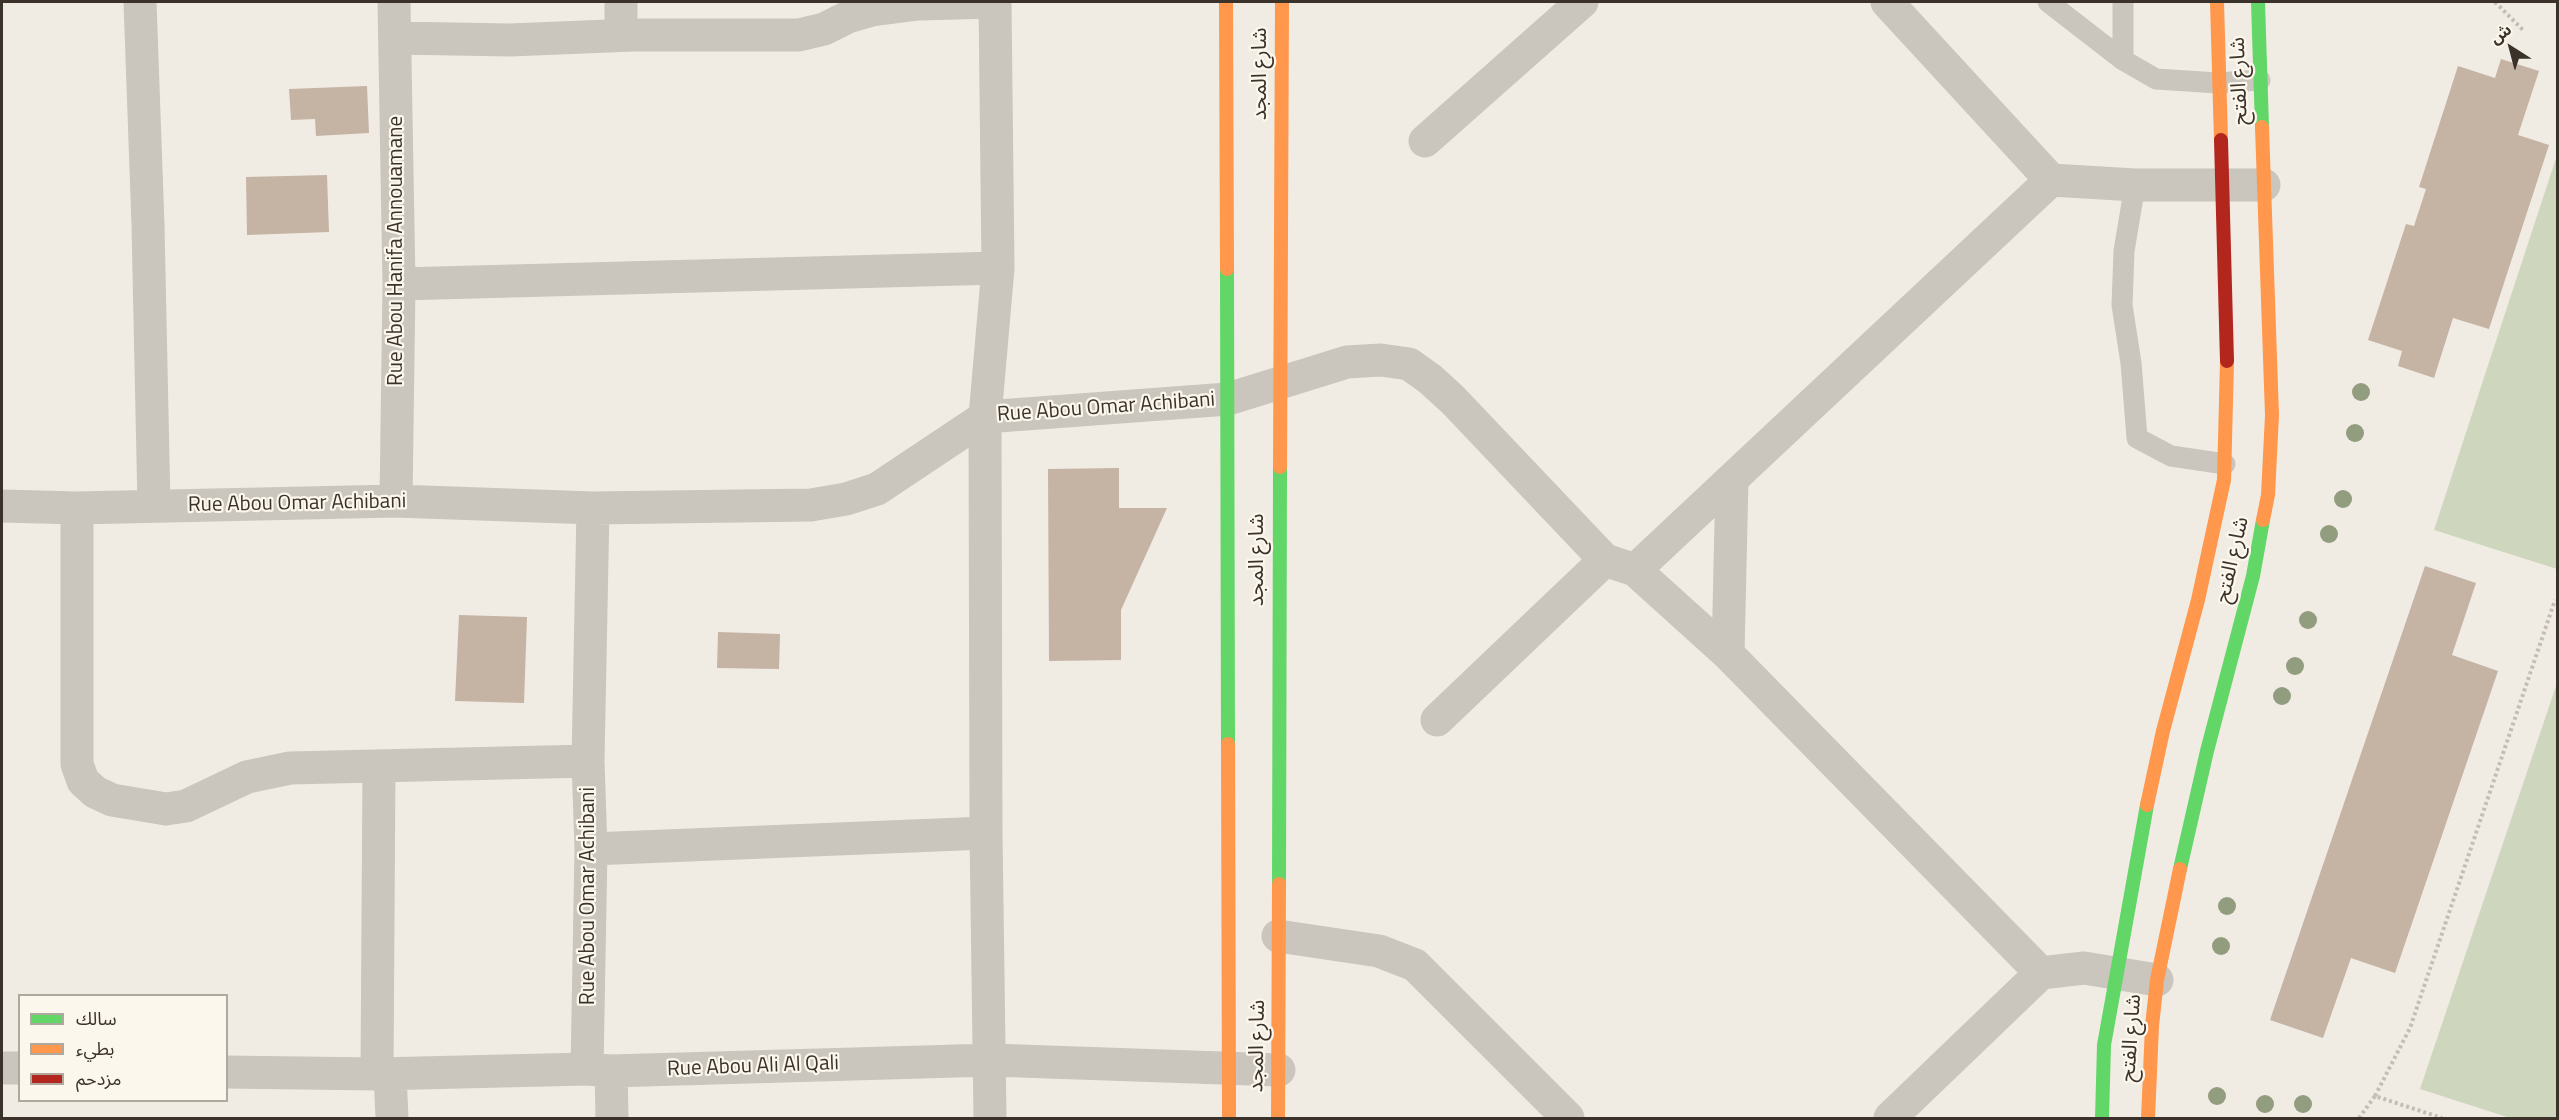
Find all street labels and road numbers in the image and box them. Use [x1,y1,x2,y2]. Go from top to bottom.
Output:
street label: شارع المجد [1248,28,1274,120]
street label: شارع الفتح [2226,37,2254,125]
street label: Rue Abou Hanifa Annouamane [384,116,410,386]
street label: Rue Abou Omar Achibani [996,388,1216,428]
street label: Rue Abou Omar Achibani [188,489,406,519]
street label: شارع المجد [1245,514,1271,606]
street label: شارع الفتح [2211,514,2255,606]
street label: Rue Abou Omar Achibani [576,787,602,1005]
street label: شارع الفتح [2116,993,2148,1083]
street label: شارع المجد [1245,999,1271,1093]
street label: Rue Abou Ali Al Qali [667,1051,839,1083]

